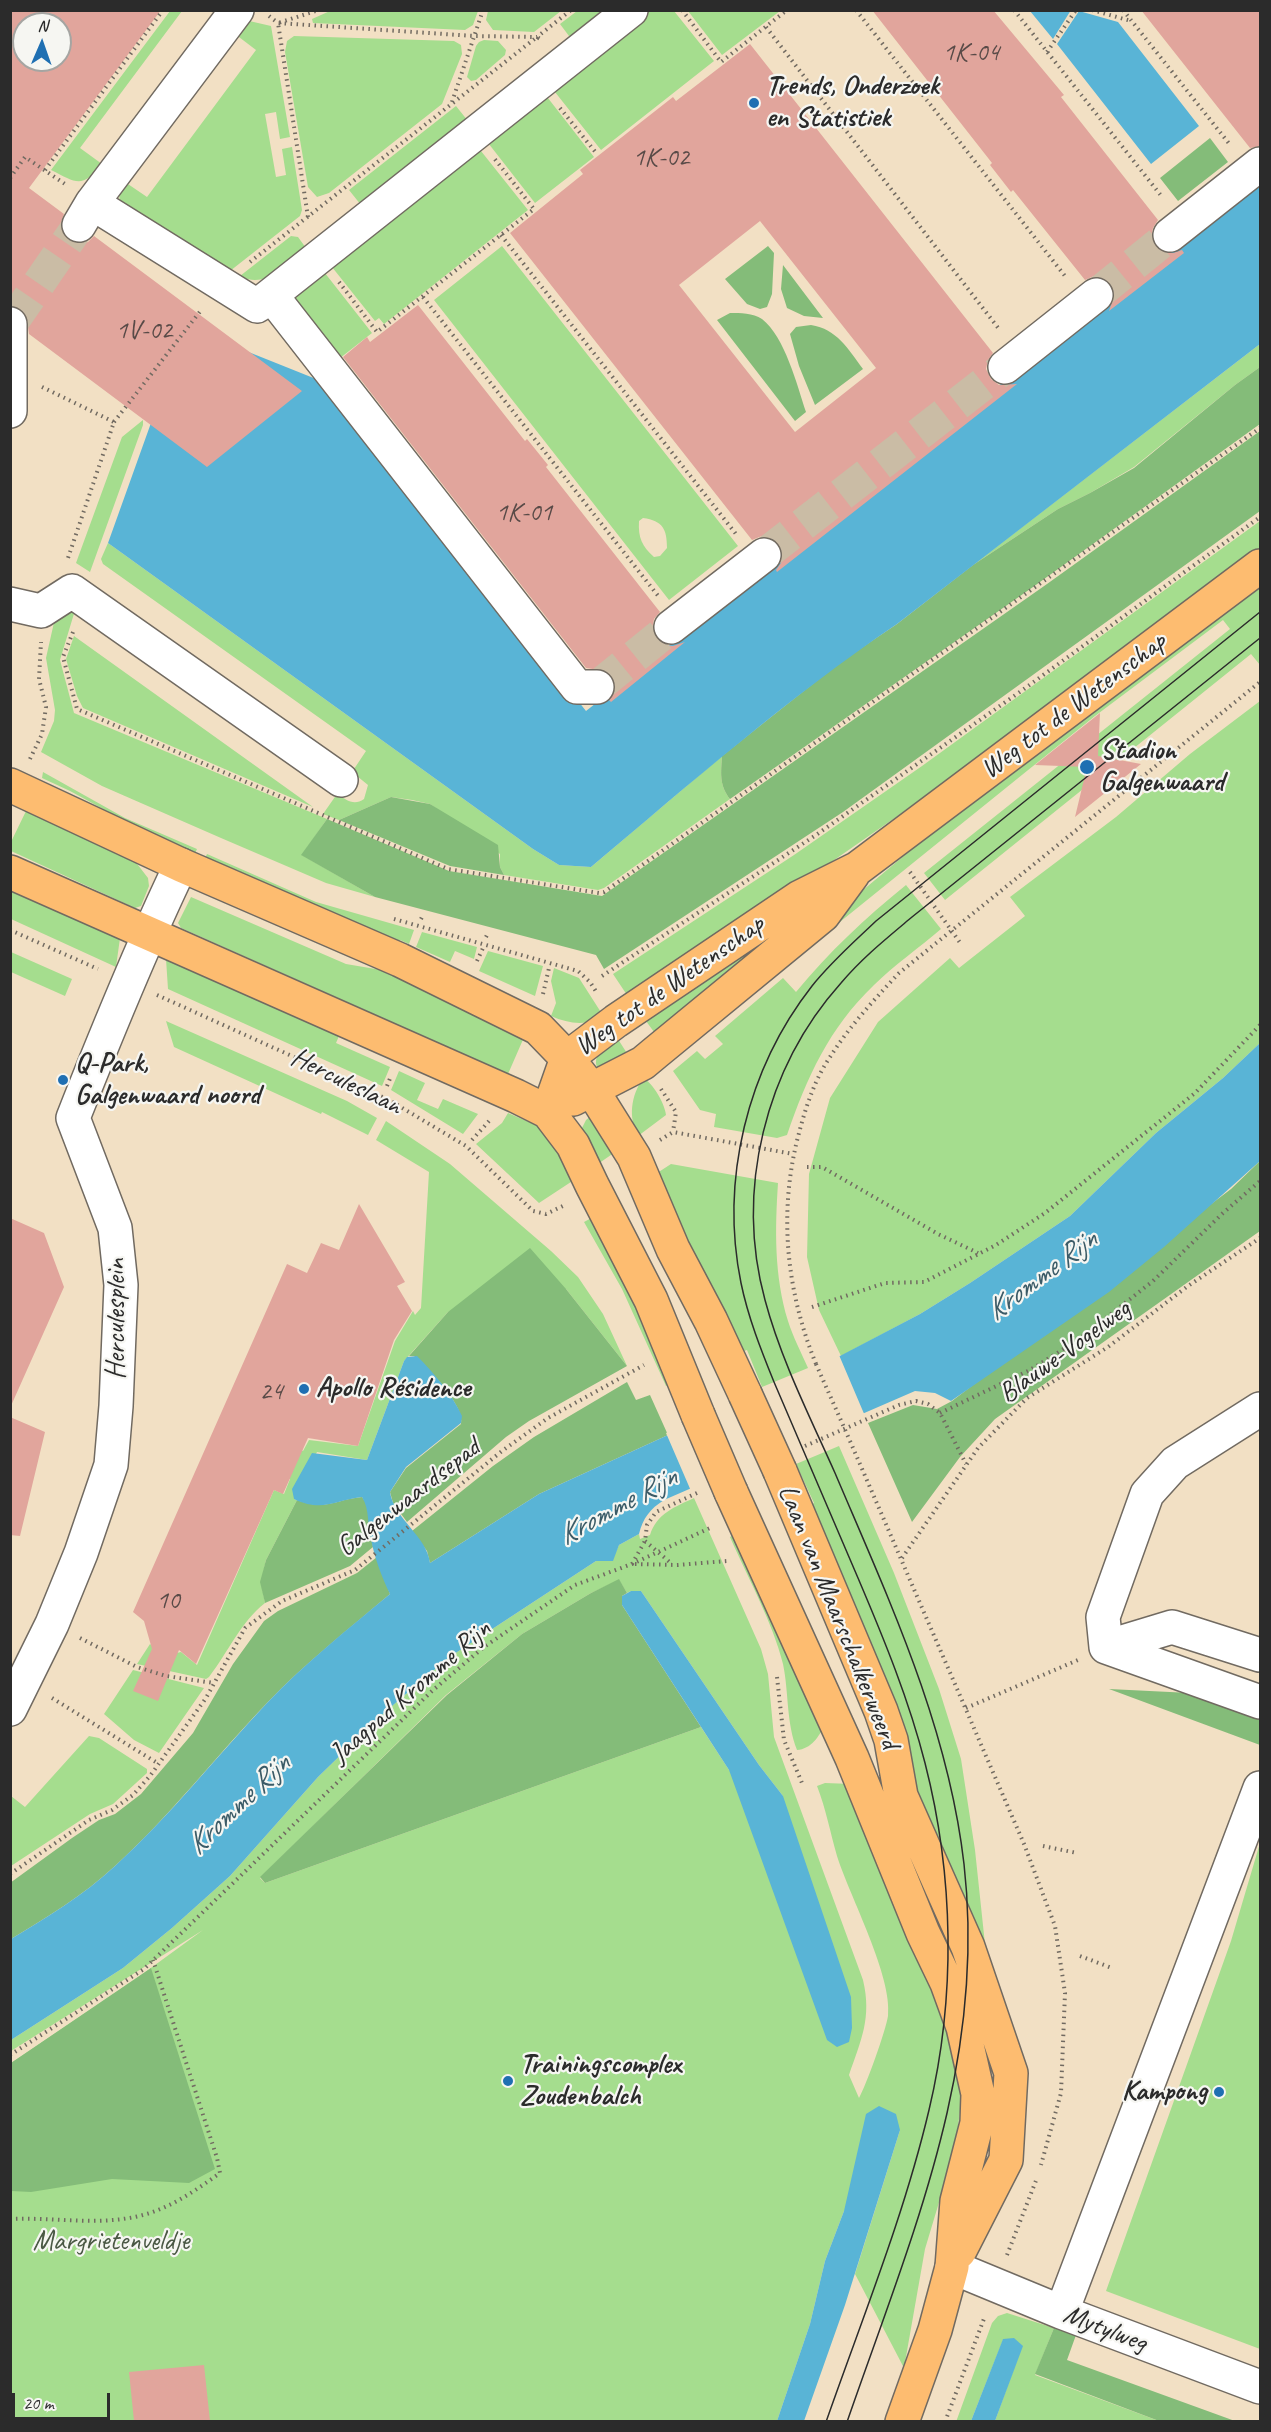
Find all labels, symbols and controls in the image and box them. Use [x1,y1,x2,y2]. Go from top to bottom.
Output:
north arrow [12,12,72,72]
text: N [37,16,48,36]
house number: 1K-04 [943,37,999,69]
place label: Trends, Onderzoek en Statistiek [766,70,939,136]
marker: Trends, Onderzoek en Statistiek [747,96,761,110]
house number: 1K-02 [633,142,689,174]
house number: 1V-02 [116,315,172,347]
house number: 1K-01 [496,497,552,529]
street label: Weg tot de Wetenschap [975,625,1173,787]
place label: Stadion Galgenwaard [1100,734,1224,800]
marker: Stadion Galgenwaard [1078,758,1096,776]
street label: Weg tot de Wetenschap [569,908,771,1064]
street label: Herculeslaan [285,1041,407,1123]
place label: Q-Park, Galgenwaard noord [75,1047,260,1113]
marker: Q-Park, Galgenwaard noord [56,1073,70,1087]
water label: Kromme Rijn [979,1223,1105,1329]
street label: Herculesplein [100,1259,134,1379]
street label: Blauwe-Vogelweg [992,1293,1138,1411]
place label: Apollo Résidence [316,1372,471,1406]
house number: 24 [259,1376,283,1408]
marker: Apollo Résidence [297,1382,311,1396]
street label: Galgenwaardsepad [330,1431,488,1565]
water label: Kromme Rijn [552,1460,684,1554]
street label: Laan van Maarschalkerweerd [770,1480,906,1754]
house number: 10 [156,1585,180,1617]
street label: Jaagpad Kromme Rijn [323,1613,499,1771]
water label: Kromme Rijn [180,1747,298,1863]
place label: Trainingscomplex Zoudenbalch [520,2048,681,2114]
marker: Trainingscomplex Zoudenbalch [501,2074,515,2088]
place label: Kampong [1122,2075,1207,2109]
marker: Kampong [1212,2085,1226,2099]
park label: Margrietenveldje [33,2225,189,2259]
street label: Mytylweg [1059,2298,1151,2360]
scale bar [15,2381,112,2419]
text: 20 m [23,2392,54,2414]

